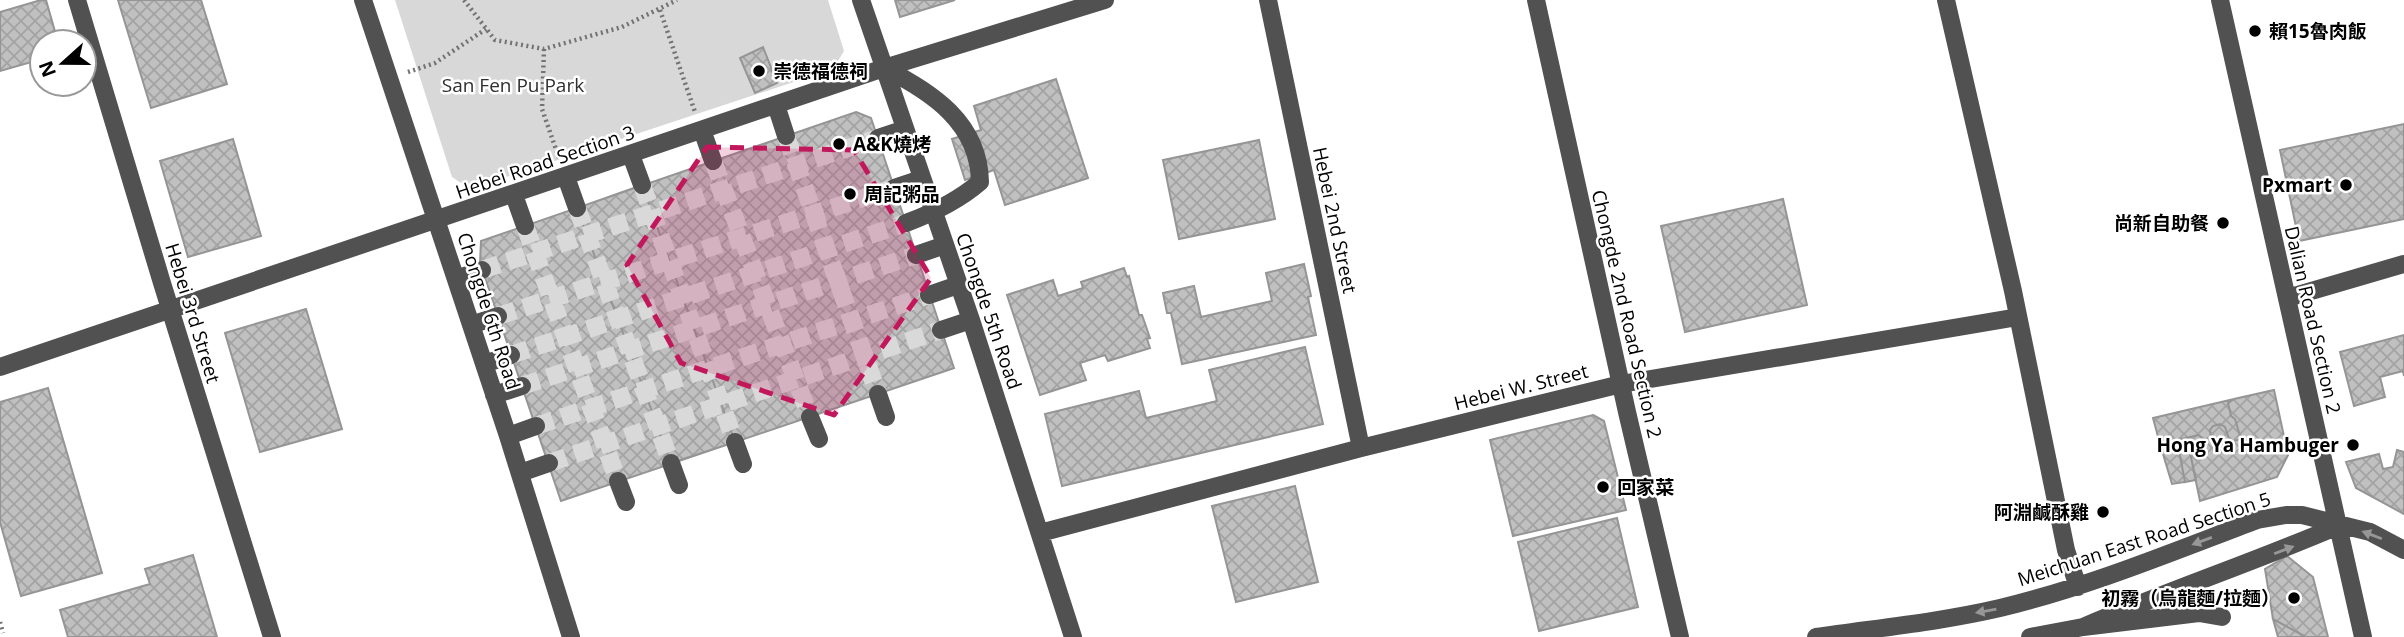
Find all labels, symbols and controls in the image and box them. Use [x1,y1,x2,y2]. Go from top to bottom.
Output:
place label: 賴15魯肉飯 [2269,18,2367,44]
marker: 賴15魯肉飯 [2247,23,2263,39]
north arrow [28,28,98,98]
text: N [32,57,62,81]
place label: 崇德福德祠 [773,58,868,84]
marker: 崇德福德祠 [751,63,767,79]
park label: San Fen Pu Park [442,72,584,98]
street label: Hebei Road Section 3 [452,119,638,205]
place label: A&K燒烤 [853,131,931,157]
marker: A&K燒烤 [831,136,847,152]
street label: Hebei 2nd Street [1307,144,1363,296]
place label: Pxmart [2262,172,2332,198]
marker: Pxmart [2338,177,2354,193]
place label: 周記粥品 [864,181,940,207]
marker: 周記粥品 [842,186,858,202]
street label: Chongde 2nd Road Section 2 [1586,187,1668,441]
place label: 尚新自助餐 [2114,210,2209,236]
marker: 尚新自助餐 [2215,215,2231,231]
street label: Dalian Road Section 2 [2279,224,2347,416]
street label: Chongde 6th Road [451,229,527,393]
street label: Chongde 5th Road [950,229,1028,393]
street label: Hebei 3rd Street [159,240,227,386]
street label: Hebei W. Street [1451,358,1591,416]
place label: Hong Ya Hambuger [2157,432,2339,458]
marker: Hong Ya Hambuger [2345,437,2361,453]
place label: 回家菜 [1617,474,1674,500]
marker: 回家菜 [1595,479,1611,495]
street label: Meichuan East Road Section 5 [2014,486,2274,592]
place label: 阿淵鹹酥雞 [1994,499,2089,525]
marker: 阿淵鹹酥雞 [2095,504,2111,520]
one-way arrow [2361,529,2382,540]
one-way arrow [2191,536,2212,547]
one-way arrow [2273,544,2294,555]
place label: 初霧（烏龍麵/拉麵） [2101,585,2280,611]
marker: 初霧（烏龍麵/拉麵） [2286,590,2302,606]
one-way arrow [1975,605,1997,616]

